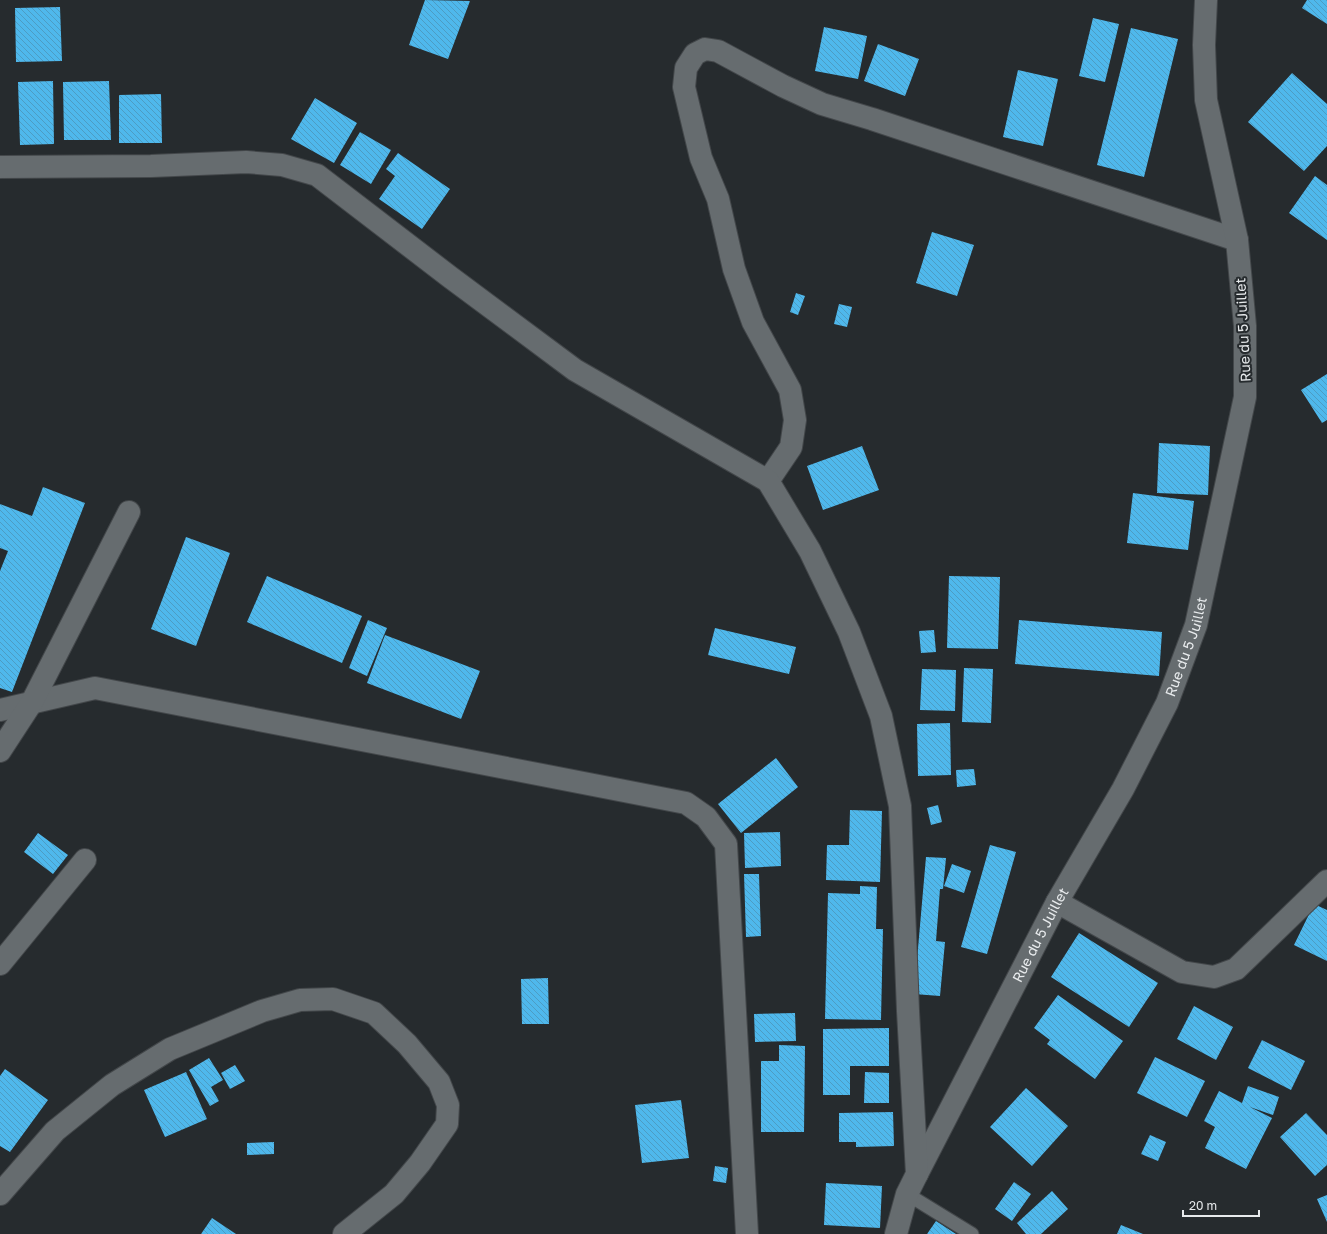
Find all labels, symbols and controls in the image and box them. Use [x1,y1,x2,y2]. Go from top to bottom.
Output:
street label: Rue du 5 Juillet [1231,278,1254,382]
street label: Rue du 5 Juillet [1161,595,1210,699]
street label: Rue du 5 Juillet [1008,884,1072,985]
scale bar [1183,1192,1259,1218]
text: 20 m [1189,1198,1217,1213]

